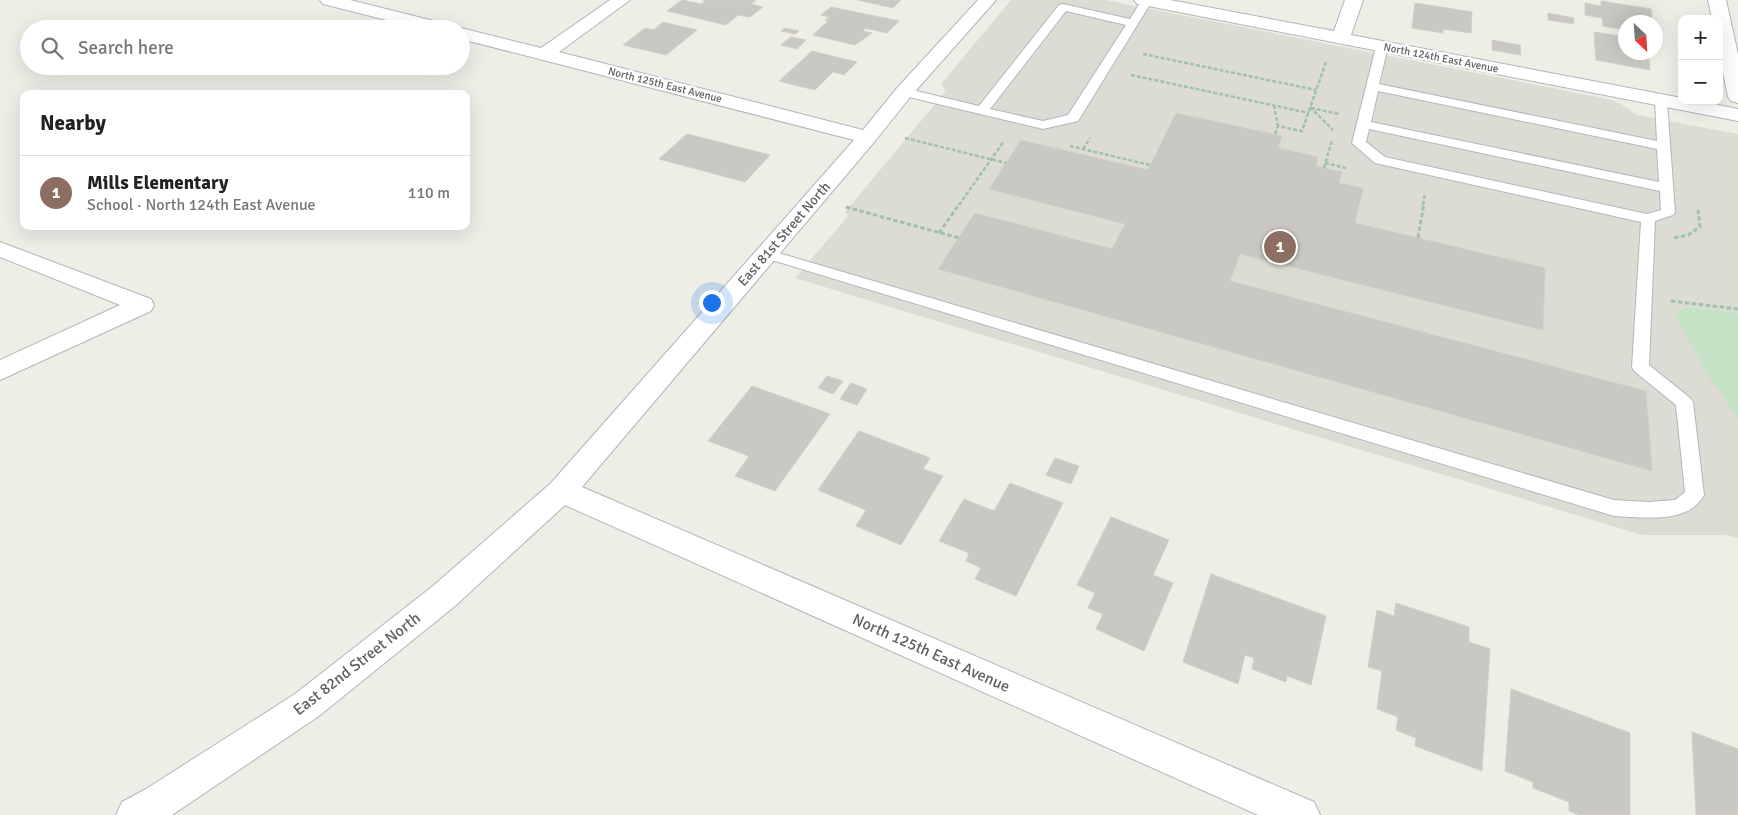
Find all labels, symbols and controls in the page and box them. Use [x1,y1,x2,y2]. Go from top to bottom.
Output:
north arrow [1618,15,1663,60]
map controls [1678,15,1723,105]
button: + [1678,15,1723,60]
search box [20,20,470,75]
icon: search [38,34,66,62]
text: Search here [78,36,174,60]
street label: North 124th East Avenue [1382,40,1500,76]
button: − [1678,60,1723,105]
street label: North 125th East Avenue [607,65,723,105]
text: Nearby [40,110,106,136]
text: Mills Elementary [87,171,229,195]
street label: East 81st Street North [734,178,834,290]
text: 1 [52,183,60,203]
text: 110 m [408,183,450,203]
text: School · North 124th East Avenue [87,195,316,215]
pin: 1 [1264,228,1296,266]
your location [699,290,725,316]
street label: East 82nd Street North [289,608,425,720]
street label: North 125th East Avenue [849,609,1013,697]

